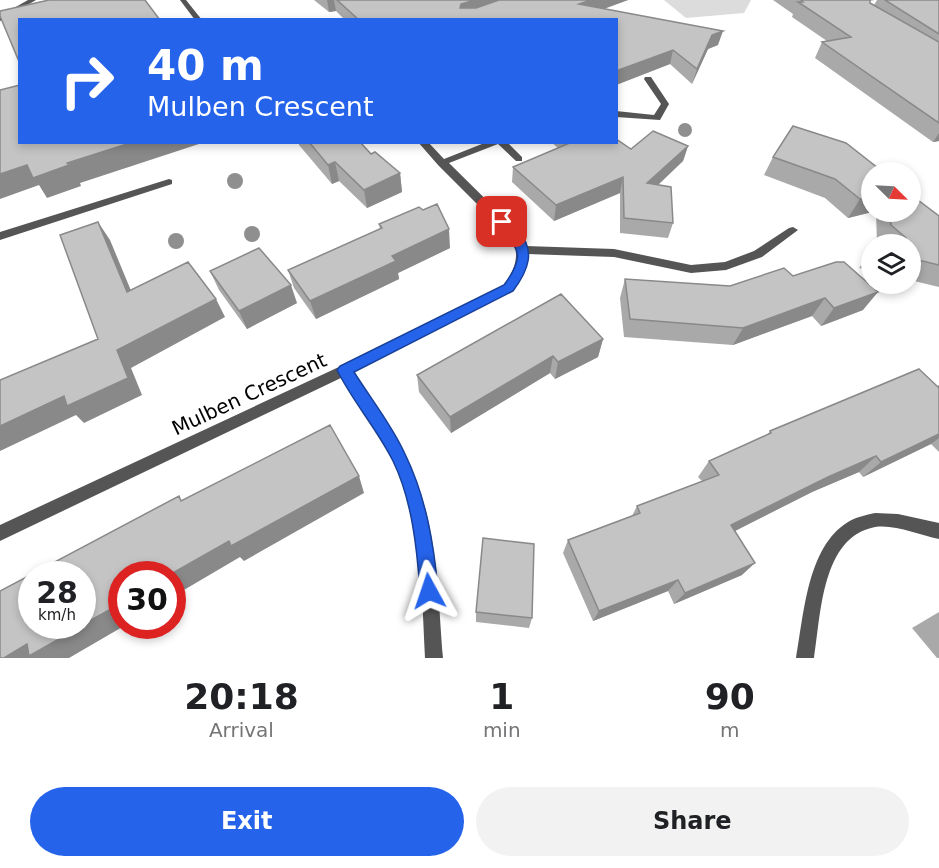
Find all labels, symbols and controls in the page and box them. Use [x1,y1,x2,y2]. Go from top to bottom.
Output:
text: 40 m [147,41,264,90]
icon: right [48,42,126,120]
text: Mulben Crescent [147,91,374,122]
north arrow [861,162,921,222]
map controls [861,162,921,294]
pin [476,196,527,247]
icon: arrive [485,205,518,238]
button: layers [861,234,921,294]
street label: Mulben Crescent [168,348,330,440]
position arrow [397,559,461,623]
speed limit sign: 30 [108,561,186,639]
text: 28 [36,575,78,610]
text: km/h [38,606,76,624]
text: 20:18 [184,676,299,717]
text: 1 [489,676,514,717]
text: 90 [705,676,755,717]
text: Arrival [209,718,274,742]
text: min [483,718,521,742]
text: m [720,718,740,742]
button: Exit [30,787,464,856]
button: Share [476,787,909,856]

